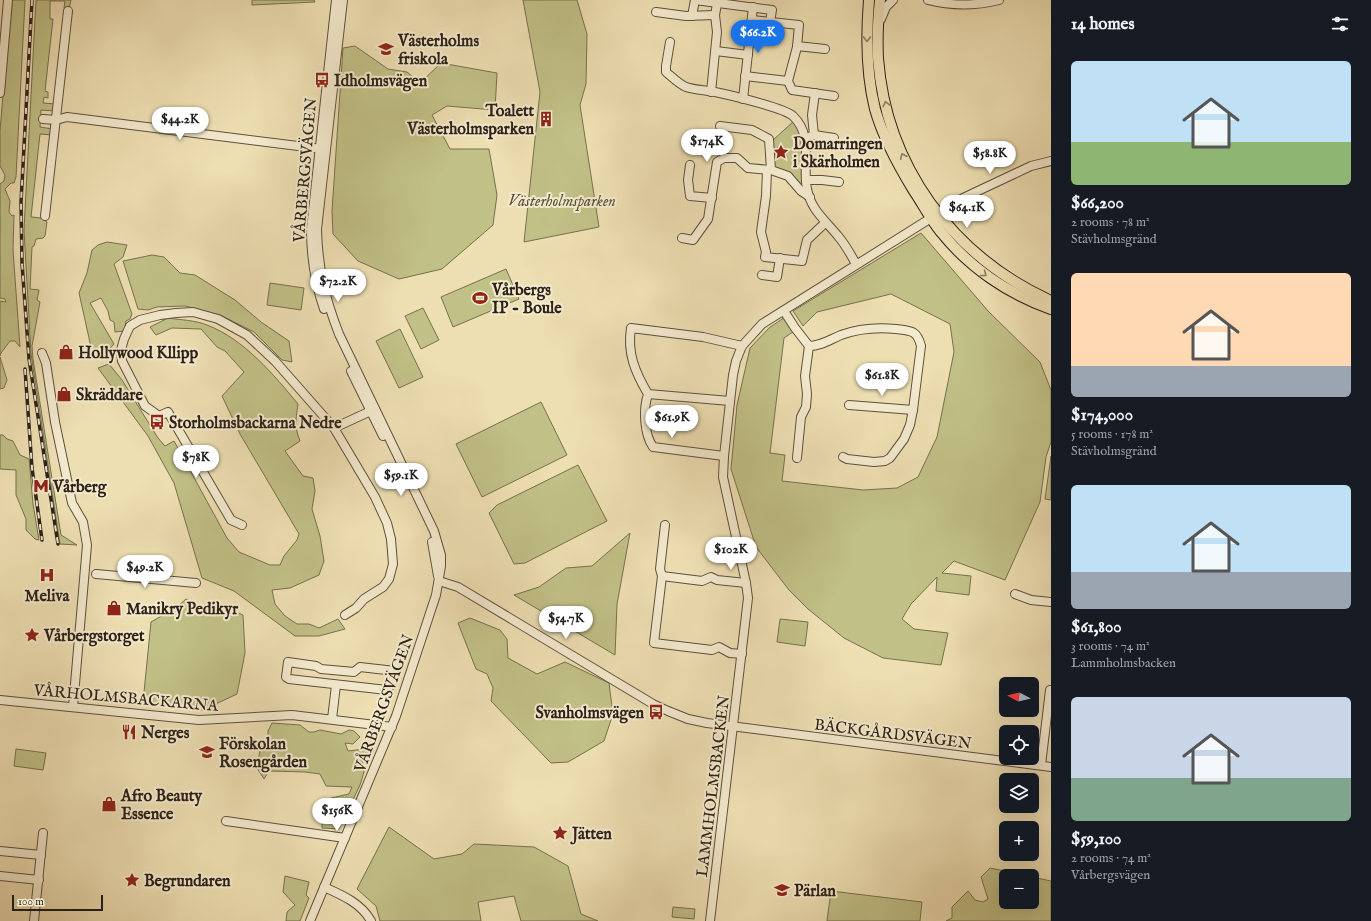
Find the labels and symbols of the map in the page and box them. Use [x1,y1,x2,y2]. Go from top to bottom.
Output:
pin: $66.2K [725,20,791,54]
place label: Västerholms friskola [397,32,479,70]
one-way arrow [863,36,871,42]
school or university icon: Västerholms friskola [377,40,395,58]
bus stop icon: Idholmsvägen [313,71,331,89]
place label: Idholmsvägen [334,72,428,92]
street label: VÅRBERGSVÄGEN [288,97,322,244]
one-way arrow [882,101,890,108]
place label: Toalett Västerholmsparken [406,102,535,140]
pin: $44.2K [147,107,213,141]
building icon: Toalett Västerholmsparken [537,110,555,128]
pin: $174K [679,129,735,163]
place label: Domarringen i Skärholmen [793,135,883,173]
pin: $58.8K [957,141,1023,175]
place icon: Domarringen i Skärholmen [772,143,790,161]
one-way arrow [900,152,908,160]
park label: Västerholmsparken [508,192,616,212]
pin: $64.1K [934,195,1000,229]
pin: $72.2K [305,269,371,303]
one-way arrow [980,269,987,277]
place label: Vårbergs IP - Boule [491,281,562,319]
sports icon: Vårbergs IP - Boule [471,289,489,307]
shop icon: Hollywood Kllipp [57,343,75,361]
place label: Hollywood Kllipp [78,344,198,364]
pin: $61.8K [849,363,915,397]
shop icon: Skräddare [55,385,73,403]
place label: Skräddare [76,386,143,406]
pin: $61.9K [639,405,705,439]
bus stop icon: Storholmsbackarna Nedre [148,413,166,431]
place label: Storholmsbackarna Nedre [169,414,342,434]
pin: $78K [172,445,220,479]
pin: $59.1K [368,463,434,497]
metro station icon: Vårberg [32,477,50,495]
place label: Vårberg [52,478,108,498]
pin: $102K [703,537,759,571]
pin: $49.2K [112,555,178,589]
hospital icon: Meliva [38,566,56,584]
place label: Meliva [25,587,70,607]
shop icon: Manikry Pedikyr [105,599,123,617]
place label: Manikry Pedikyr [126,600,238,620]
pin: $54.7K [533,606,599,640]
place icon: Vårbergstorget [23,626,41,644]
place label: Vårbergstorget [43,627,145,647]
street label: VÅRBERGSVÄGEN [348,631,419,776]
north arrow [999,677,1039,717]
street label: VÅRHOLMSBACKARNA [32,679,220,717]
street label: LAMMHOLMSBACKEN [693,694,735,878]
bus stop icon: Svanholmsvägen [647,703,665,721]
place label: Svanholmsvägen [536,704,644,724]
street label: BÄCKGÅRDSVÄGEN [813,713,973,755]
restaurant icon: Nerges [120,723,138,741]
place label: Nerges [140,724,190,744]
place label: Förskolan Rosengården [219,735,308,773]
school or university icon: Förskolan Rosengården [198,743,216,761]
place label: Afro Beauty Essence [120,787,203,825]
shop icon: Afro Beauty Essence [100,795,118,813]
pin: $156K [309,798,365,832]
place icon: Jätten [551,824,569,842]
place label: Jätten [570,825,612,845]
place icon: Begrundaren [123,871,141,889]
place label: Begrundaren [144,872,231,892]
school or university icon: Pärlan [773,881,791,899]
place label: Pärlan [794,882,836,902]
scale bar [12,893,103,912]

